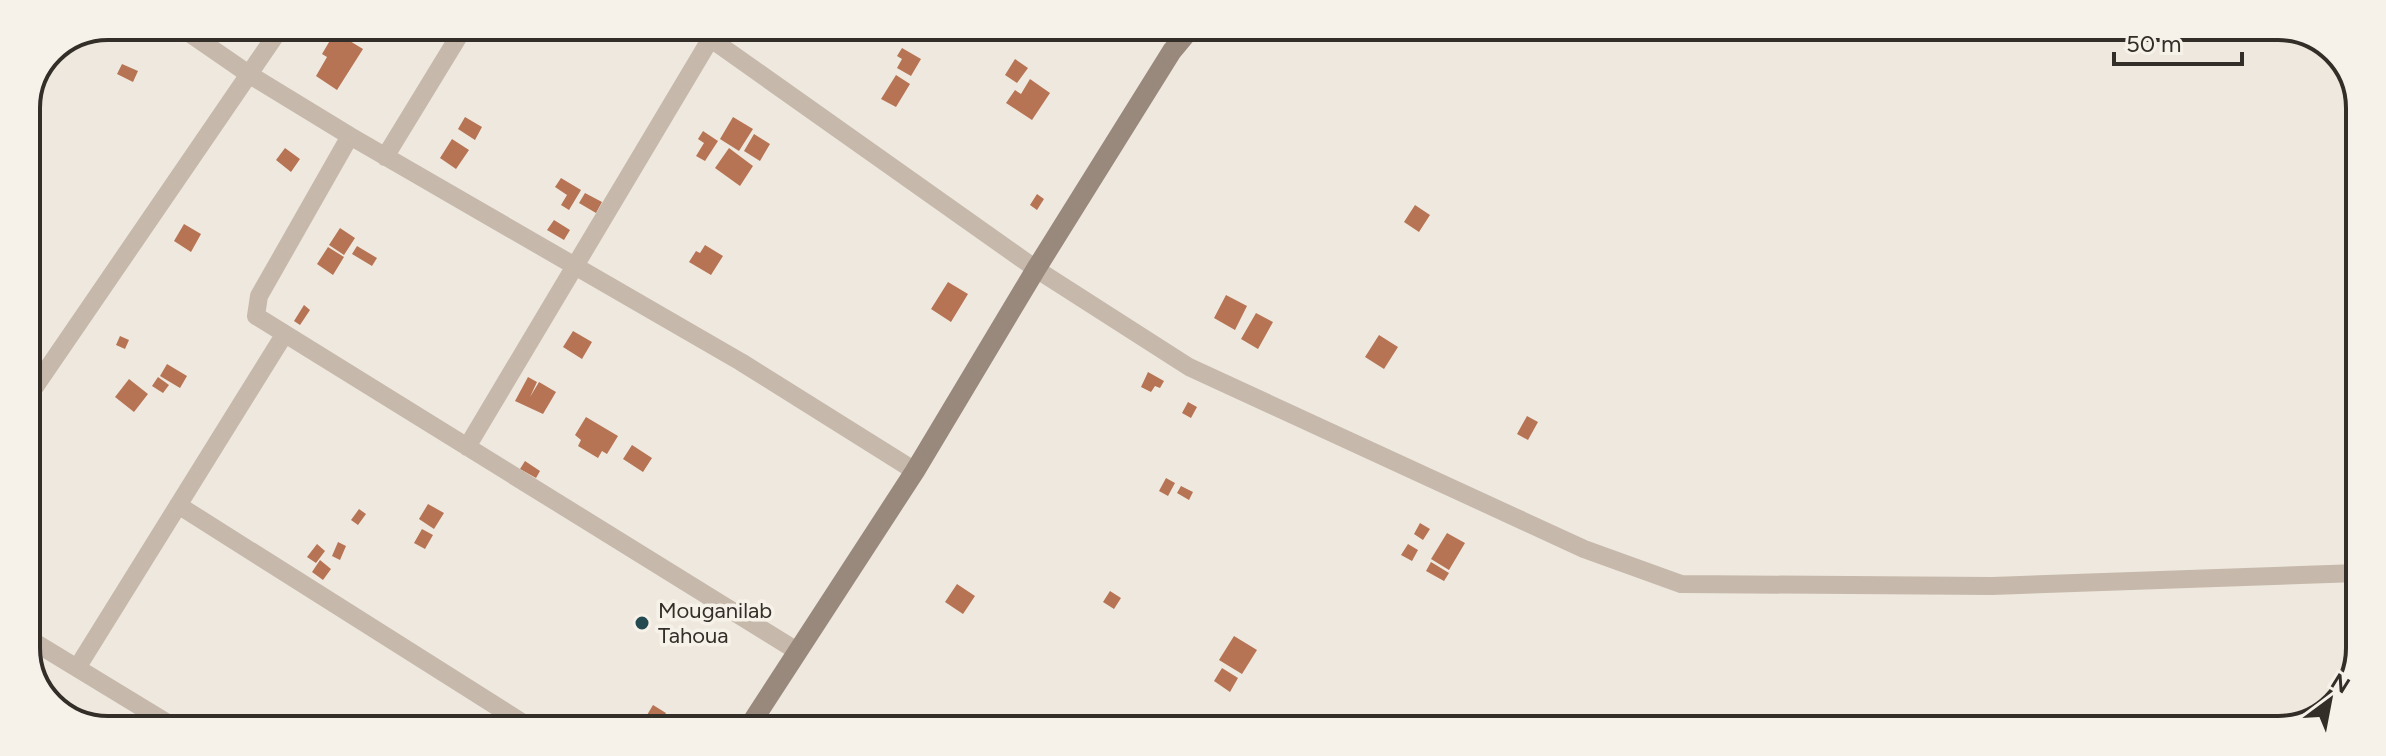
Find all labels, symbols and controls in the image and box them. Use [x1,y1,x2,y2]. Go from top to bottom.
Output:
scale bar [2114,16,2242,66]
text: 50 m [2126,29,2182,58]
place label: Mouganilab Tahoua [658,597,772,649]
marker: Mouganilab Tahoua [633,614,651,632]
north arrow [2290,660,2370,740]
text: N [2326,668,2355,699]

